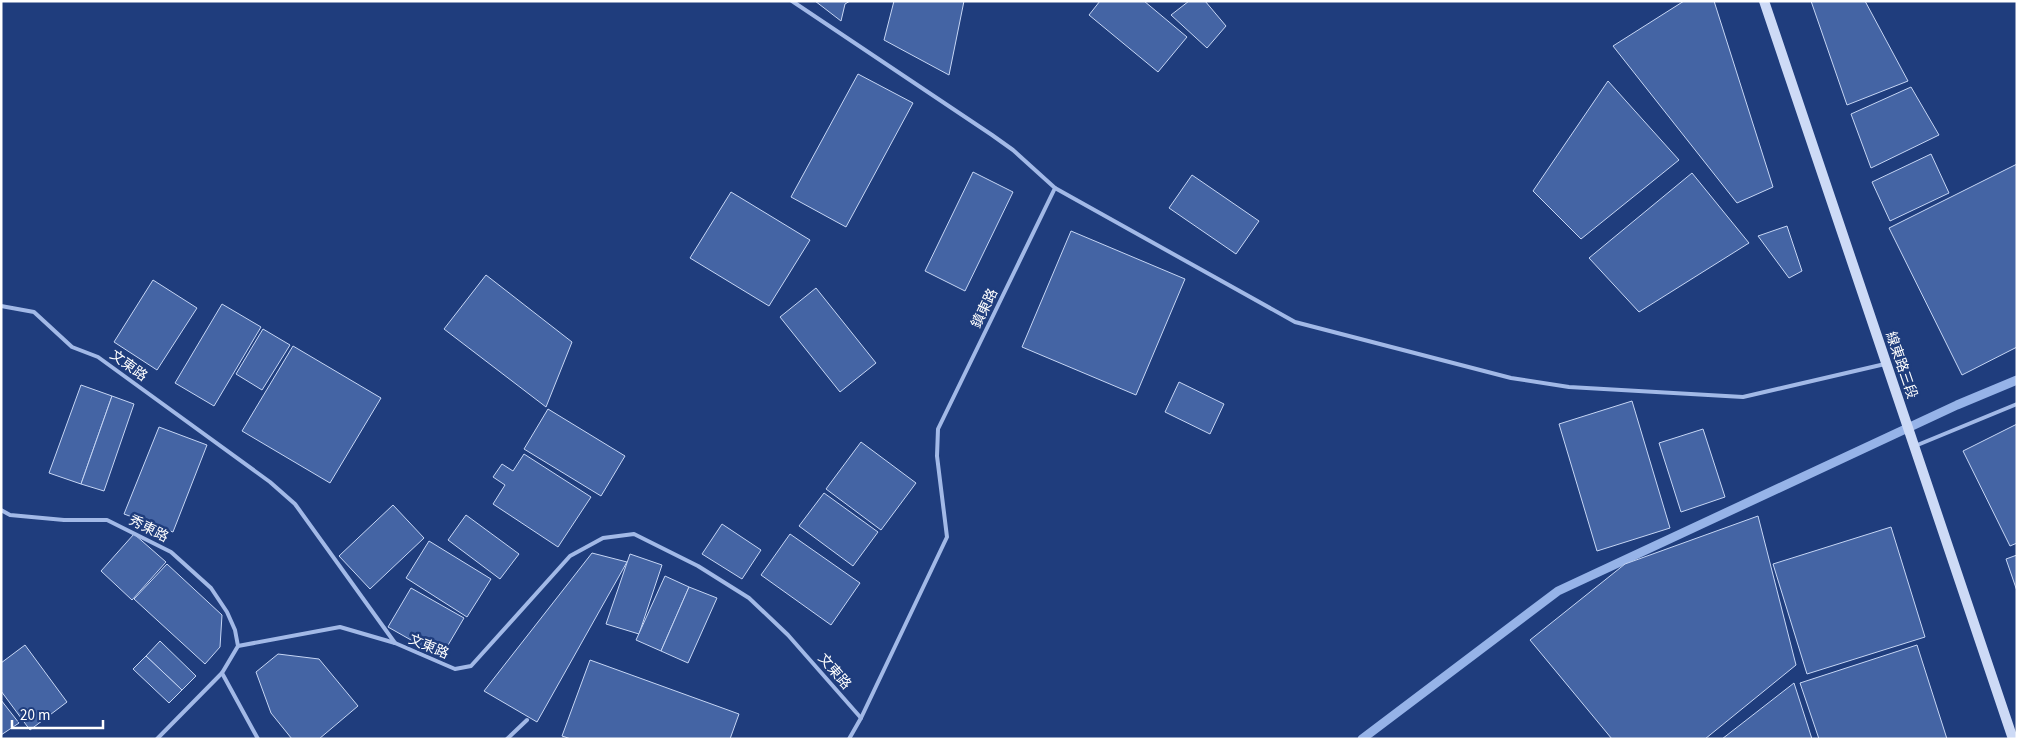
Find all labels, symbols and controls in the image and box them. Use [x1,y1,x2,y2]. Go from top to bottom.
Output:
street label: 鎮東路 [967,285,1003,332]
street label: 線東路三段 [1880,329,1922,402]
street label: 文東路 [106,345,151,386]
street label: 秀東路 [125,510,172,547]
street label: 文東路 [405,630,452,664]
street label: 文東路 [813,649,856,694]
scale bar [12,698,104,730]
text: 20 m [20,705,50,726]

